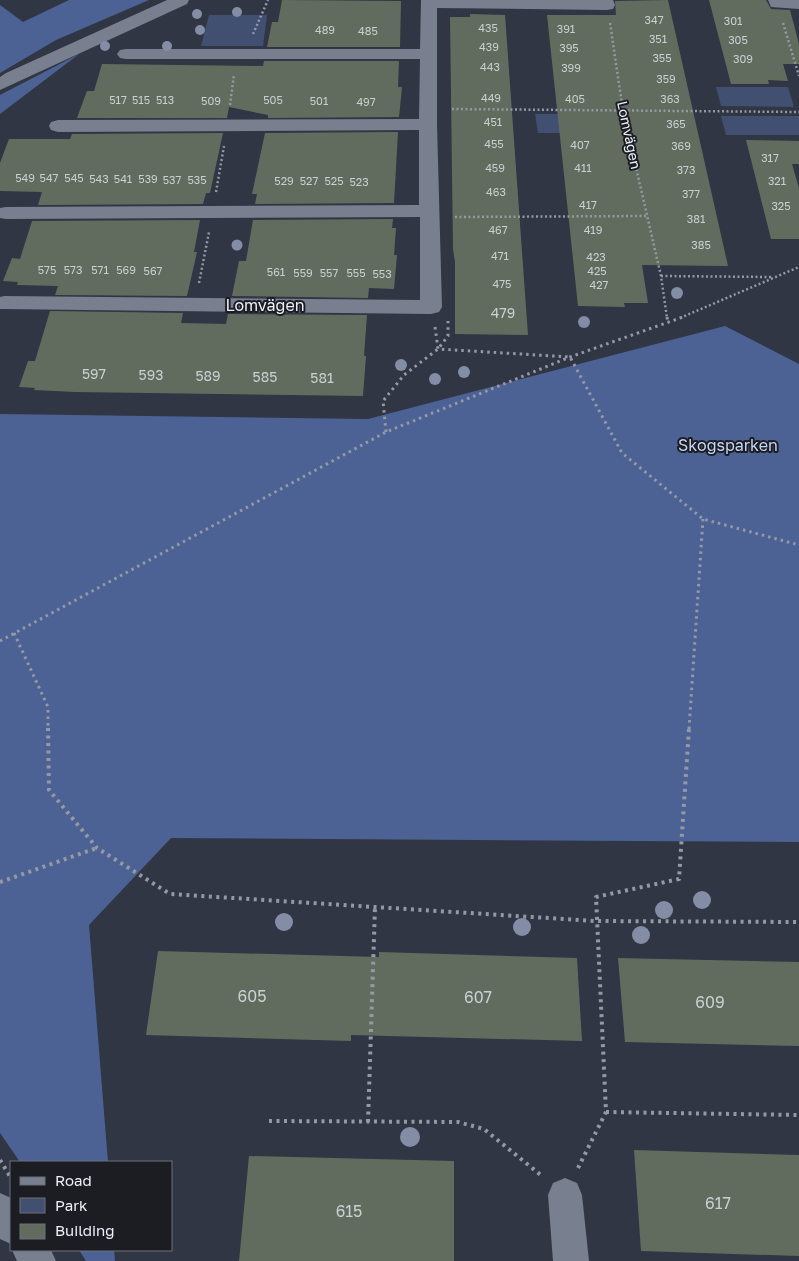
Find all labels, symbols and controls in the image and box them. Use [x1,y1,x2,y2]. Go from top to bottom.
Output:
house number: 347 [645,13,664,26]
house number: 301 [724,14,742,27]
house number: 435 [478,21,498,34]
house number: 391 [557,22,575,35]
house number: 489 [315,23,335,36]
house number: 485 [358,24,378,37]
house number: 351 [649,32,667,45]
house number: 305 [728,33,748,46]
house number: 439 [479,40,499,53]
house number: 395 [559,41,579,54]
house number: 355 [652,51,672,64]
house number: 309 [733,52,753,65]
house number: 443 [480,60,500,73]
house number: 399 [561,61,581,74]
house number: 359 [656,72,676,85]
house number: 449 [481,91,501,104]
house number: 405 [565,92,585,105]
house number: 363 [660,92,680,105]
house number: 517 [109,93,127,106]
house number: 515 [132,93,150,106]
house number: 513 [156,93,174,106]
house number: 505 [263,93,283,106]
house number: 509 [201,94,221,107]
house number: 501 [310,94,328,107]
house number: 497 [356,95,376,108]
street label: Lomvägen [614,99,645,170]
house number: 451 [484,115,502,128]
house number: 365 [666,117,686,130]
house number: 455 [484,137,504,150]
house number: 407 [570,138,590,151]
house number: 369 [671,139,691,152]
house number: 317 [761,151,779,164]
house number: 459 [485,161,505,174]
house number: 411 [574,161,592,174]
house number: 373 [677,163,695,176]
house number: 549 [15,171,35,184]
house number: 547 [40,171,59,184]
house number: 545 [64,171,84,184]
house number: 543 [89,172,109,185]
house number: 541 [114,172,132,185]
house number: 539 [138,172,158,185]
house number: 537 [163,173,181,186]
house number: 535 [187,173,207,186]
house number: 529 [274,174,294,187]
house number: 527 [300,174,318,187]
house number: 525 [324,174,344,187]
house number: 321 [768,174,786,187]
house number: 523 [349,175,369,188]
house number: 463 [486,185,506,198]
house number: 377 [682,187,700,200]
house number: 417 [579,198,597,211]
house number: 325 [771,199,791,212]
house number: 381 [687,212,705,225]
house number: 467 [488,223,508,236]
house number: 419 [584,223,602,236]
house number: 385 [691,238,711,251]
house number: 471 [491,249,509,262]
house number: 423 [586,250,606,263]
house number: 575 [38,263,56,276]
house number: 573 [64,263,82,276]
house number: 571 [91,263,109,276]
house number: 569 [116,263,136,276]
house number: 567 [144,264,163,277]
house number: 425 [587,264,607,277]
house number: 561 [267,265,285,278]
house number: 559 [293,266,313,279]
house number: 557 [320,266,338,279]
house number: 555 [346,266,366,279]
house number: 553 [372,267,392,280]
house number: 475 [493,277,511,290]
house number: 427 [590,278,609,291]
street label: Lomvägen [225,295,305,315]
house number: 479 [491,304,515,321]
house number: 597 [82,365,106,382]
house number: 593 [139,366,163,383]
house number: 589 [195,367,221,384]
house number: 585 [253,368,277,385]
house number: 581 [310,369,334,386]
park label: Skogsparken [678,435,778,455]
house number: 605 [238,986,266,1006]
house number: 607 [464,987,492,1007]
house number: 609 [695,992,725,1012]
legend [10,1161,172,1251]
text: Road [55,1171,92,1189]
house number: 617 [705,1193,731,1213]
text: Park [55,1196,88,1214]
house number: 615 [336,1201,362,1221]
text: Building [55,1221,115,1239]

